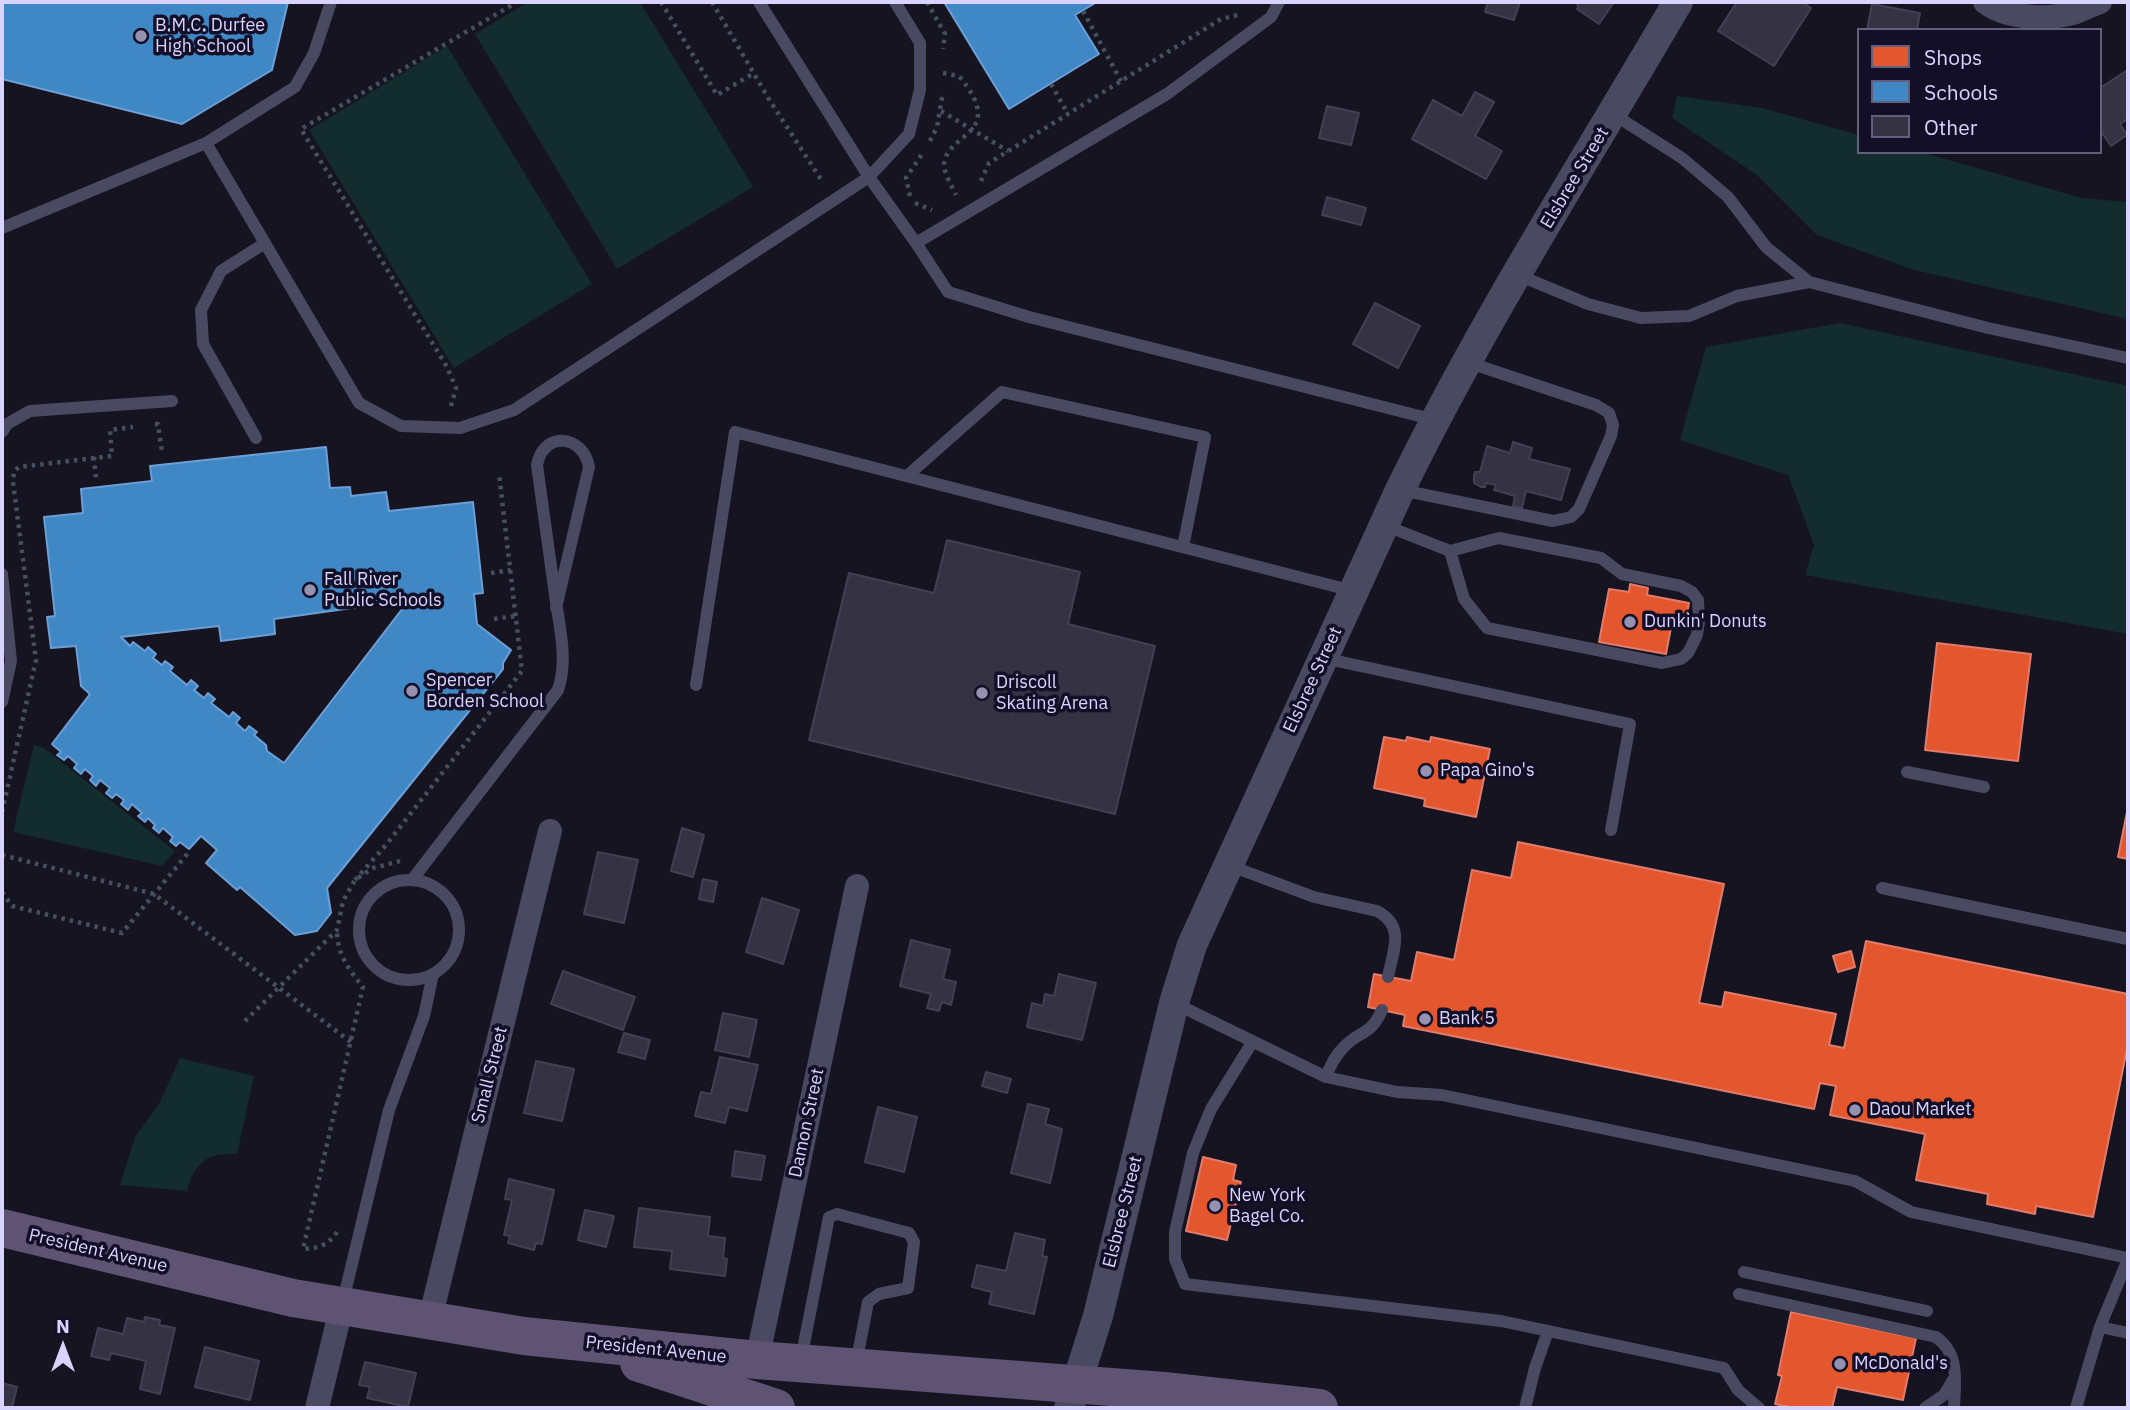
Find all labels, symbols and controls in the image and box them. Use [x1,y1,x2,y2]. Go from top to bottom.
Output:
place label: B.M.C. Durfee High School [155,15,265,58]
marker: B.M.C. Durfee High School [133,28,149,44]
legend [1857,28,2102,154]
text: Shops [1924,43,1982,71]
text: Schools [1924,78,1998,106]
text: Other [1924,113,1977,141]
street label: Elsbree Street [1536,123,1614,233]
place label: Fall River Public Schools [324,569,442,612]
marker: Fall River Public Schools [302,582,318,598]
place label: Dunkin' Donuts [1644,611,1767,633]
marker: Dunkin' Donuts [1622,614,1638,630]
street label: Elsbree Street [1279,624,1347,736]
place label: Spencer Borden School [426,670,544,712]
place label: Driscoll Skating Arena [996,672,1108,714]
marker: Spencer Borden School [404,683,420,699]
marker: Driscoll Skating Arena [974,685,990,701]
place label: Papa Gino's [1440,760,1535,782]
marker: Papa Gino's [1418,763,1434,779]
place label: Bank 5 [1439,1008,1495,1030]
marker: Bank 5 [1417,1011,1433,1027]
street label: Small Street [468,1024,512,1126]
street label: Damon Street [785,1066,829,1180]
place label: Daou Market [1869,1099,1971,1121]
marker: Daou Market [1847,1102,1863,1118]
street label: Elsbree Street [1099,1154,1147,1270]
place label: New York Bagel Co. [1229,1185,1306,1228]
marker: New York Bagel Co. [1207,1198,1223,1214]
street label: President Avenue [27,1225,169,1277]
north arrow [28,1312,98,1382]
text: N [56,1314,70,1338]
street label: President Avenue [584,1332,728,1368]
place label: McDonald's [1854,1353,1948,1375]
marker: McDonald's [1832,1356,1848,1372]

